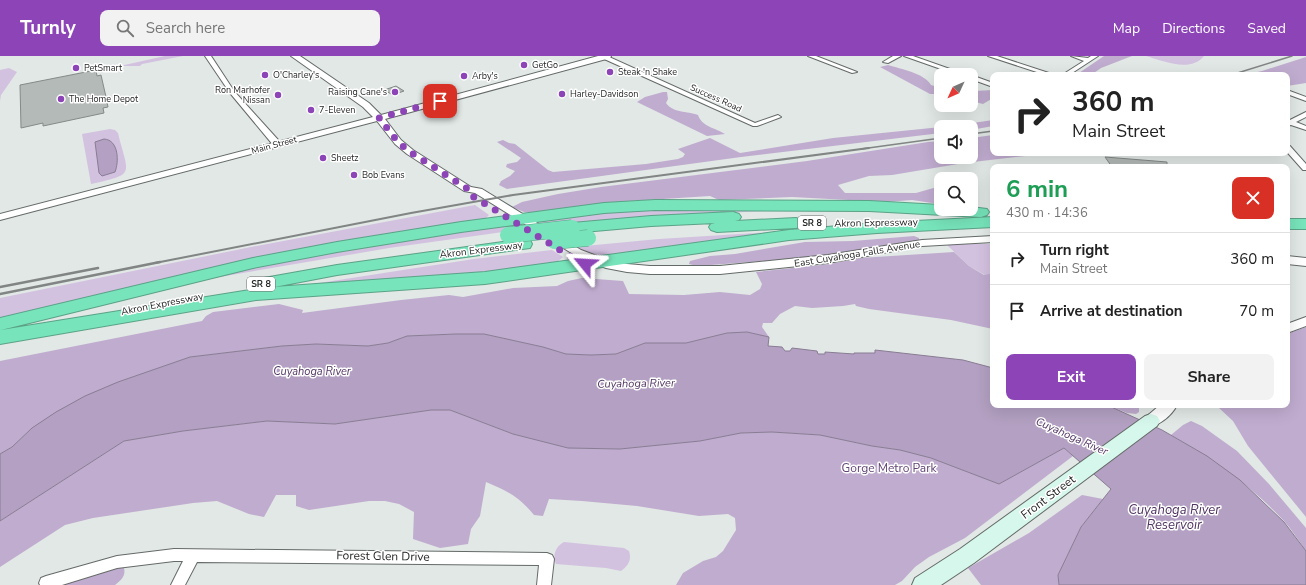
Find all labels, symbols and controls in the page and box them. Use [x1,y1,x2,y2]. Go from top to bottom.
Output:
search box [100,10,380,46]
text: Turnly [20,15,76,41]
icon: search [114,17,136,39]
text: Search here [146,18,225,38]
text: Map [1113,19,1140,38]
text: Directions [1162,19,1225,38]
text: Saved [1247,19,1286,38]
place label: GetGo [532,59,558,71]
marker: GetGo [519,60,529,70]
place label: PetSmart [84,62,123,74]
marker: PetSmart [71,63,81,73]
place label: Steak 'n Shake [618,66,677,78]
marker: Steak 'n Shake [605,67,615,77]
north arrow [934,68,978,112]
map controls [934,68,978,216]
place label: O'Charley's [273,69,319,81]
marker: O'Charley's [260,70,270,80]
place label: Arby's [472,70,498,82]
marker: Arby's [459,71,469,81]
street label: Success Road [688,81,744,115]
text: 360 m [1072,83,1155,121]
place label: Ron Marhofer Nissan [215,84,271,106]
pin [423,84,457,118]
place label: Raising Cane's [328,86,387,98]
marker: Raising Cane's [390,87,400,97]
place label: Harley-Davidson [570,88,638,100]
icon: right [1006,88,1058,140]
marker: Harley-Davidson [557,89,567,99]
marker: Ron Marhofer Nissan [273,90,283,100]
icon: arrive [429,90,451,112]
place label: The Home Depot [69,93,139,105]
marker: The Home Depot [56,94,66,104]
place label: 7-Eleven [319,104,355,116]
marker: 7-Eleven [306,105,316,115]
text: Main Street [1072,119,1165,143]
button: sound [934,120,978,164]
street label: Main Street [250,133,299,157]
place label: Sheetz [331,152,359,164]
marker: Sheetz [318,153,328,163]
place label: Bob Evans [362,169,405,181]
marker: Bob Evans [349,170,359,180]
button: search [934,172,978,216]
text: 6 min [1006,173,1068,205]
button: close [1232,177,1274,219]
text: 430 m · 14:36 [1006,204,1088,222]
street label: Akron Expressway [834,215,919,231]
road number: SR 8 [798,216,826,230]
street label: East Cuyahoga Falls Avenue [793,237,921,271]
street label: Akron Expressway [439,238,524,262]
text: Turn right [1040,240,1109,260]
position arrow [564,243,606,285]
icon: right [1006,248,1028,270]
text: 360 m [1230,249,1274,269]
text: Main Street [1040,260,1107,278]
road number: SR 8 [247,277,275,291]
street label: Akron Expressway [120,289,205,319]
icon: arrive [1006,300,1028,322]
text: Arrive at destination [1040,301,1183,321]
text: 70 m [1239,301,1274,321]
button: Exit [1006,354,1136,400]
button: Share [1144,354,1274,400]
water label: Cuyahoga River [273,364,352,379]
water label: Cuyahoga River [597,375,676,392]
water label: Cuyahoga River [1033,414,1111,460]
park label: Gorge Metro Park [842,460,937,476]
street label: Front Street [1018,471,1079,523]
water label: Cuyahoga River Reservoir [1128,501,1220,534]
street label: Forest Glen Drive [336,547,430,565]

